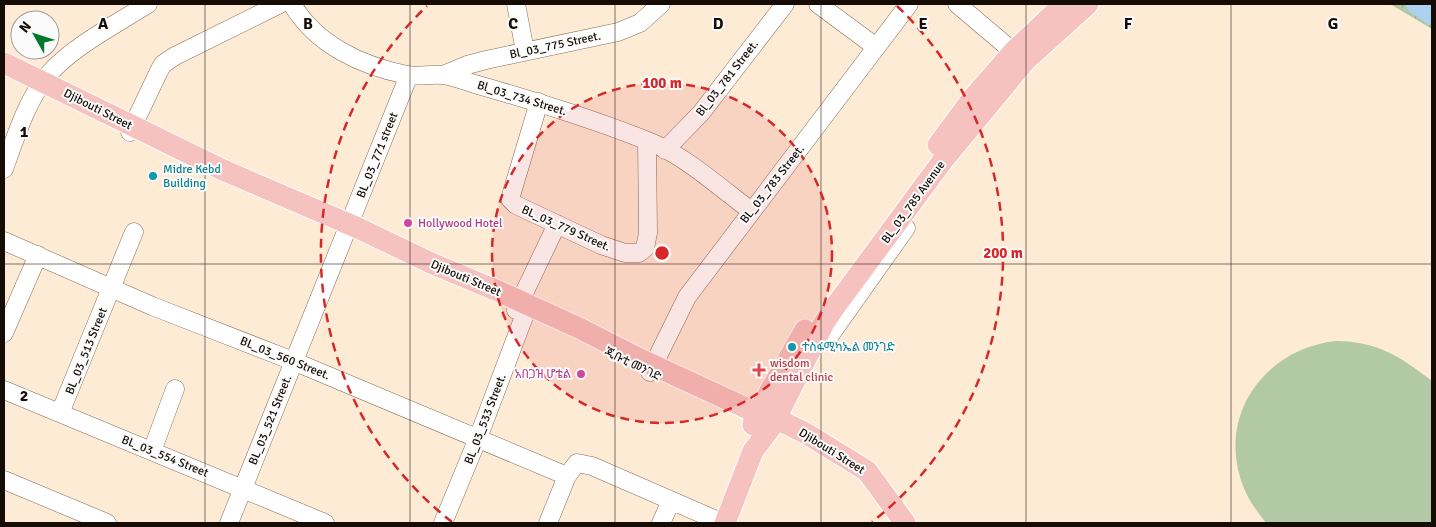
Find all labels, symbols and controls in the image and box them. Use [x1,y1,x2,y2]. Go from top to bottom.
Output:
north arrow [10,10,60,60]
text: A [98,14,109,34]
text: B [303,14,313,34]
text: C [508,14,518,34]
text: D [713,14,724,34]
text: E [918,14,928,34]
text: F [1124,14,1133,34]
text: G [1328,14,1338,34]
text: N [16,18,35,36]
street label: Bl_03_775 Street. [508,28,602,62]
street label: Bl_03_781 Street. [693,37,762,120]
text: 100 m [642,74,682,92]
street label: Bl_03_734 Street. [475,78,568,119]
street label: Djibouti Street [61,86,135,133]
street label: BL_03_771 street [353,110,401,200]
text: 1 [20,122,29,142]
street label: BL_03_783 Street. [737,142,808,227]
street label: BL_03_785 Avenue [878,158,948,247]
place label: Midre Kebd Building [163,162,221,191]
marker: Midre Kebd Building [147,170,159,182]
street label: BL_03_779 Street. [519,202,613,255]
place label: Hollywood Hotel [418,216,503,231]
marker: Hollywood Hotel [402,217,414,229]
centre of rings [653,244,671,262]
text: 200 m [983,244,1023,262]
street label: Djibouti Street [428,257,503,300]
street label: BL_03_513 Street [62,306,111,397]
street label: BL_03_560 Street. [238,334,332,383]
place label: ተስፋሚካኤል መንገድ [802,340,895,355]
marker: ተስፋሚካኤል መንገድ [786,341,798,353]
street label: ጂቡቲ መንገድ [602,344,664,385]
place label: wisdom dental clinic [770,356,834,385]
marker: wisdom dental clinic [752,363,766,377]
place label: አበጋዝ ሆቴል [515,367,571,382]
marker: አበጋዝ ሆቴል [575,368,587,380]
street label: BL_03_533 Street. [461,372,510,466]
street label: BL_03_521 Street. [246,373,295,467]
text: 2 [20,386,28,406]
street label: Djibouti Street [796,425,867,478]
street label: BL_03_554 Street [119,432,210,481]

